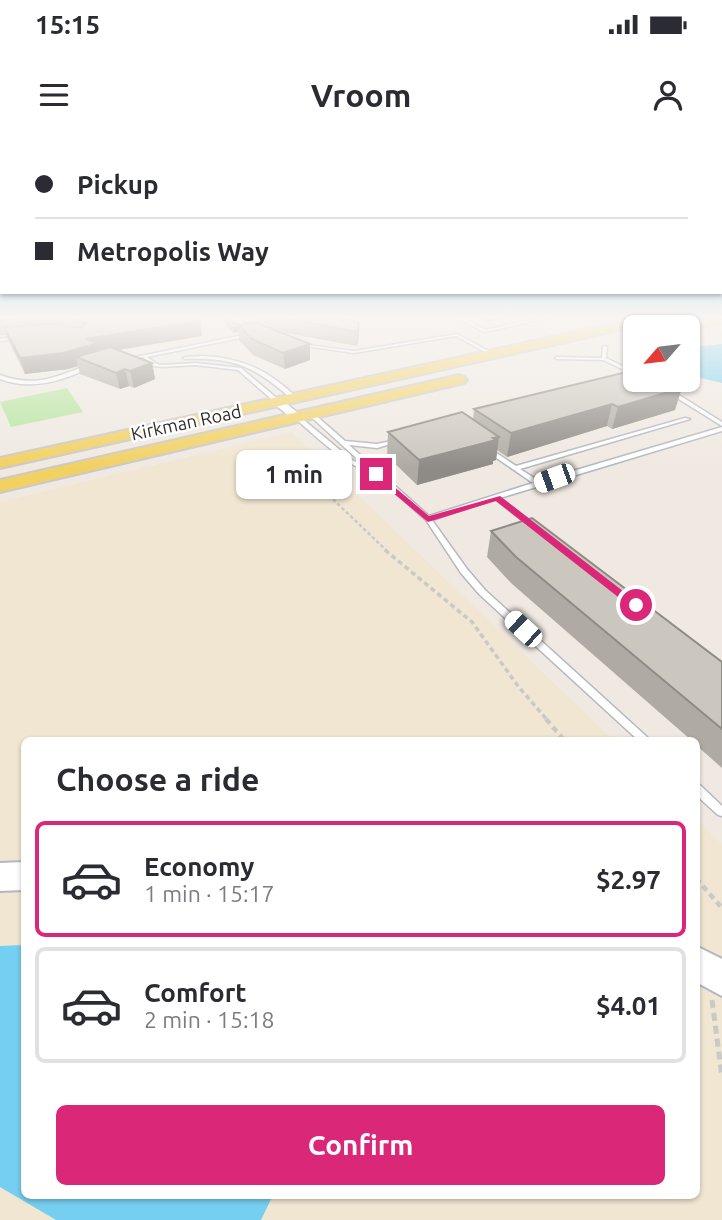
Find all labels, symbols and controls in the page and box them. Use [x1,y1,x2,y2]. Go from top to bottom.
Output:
text: 15:15 [35,10,100,39]
icon: menu [35,76,73,114]
icon: person [649,76,687,114]
text: Vroom [311,77,411,113]
text: Pickup [77,170,159,199]
text: Metropolis Way [77,237,269,266]
north arrow [623,315,700,392]
map controls [623,315,700,392]
street label: Kirkman Road [129,401,243,443]
callout: 1 min [236,450,352,498]
route end [360,458,392,490]
car [531,461,578,495]
text: 1 min [265,462,323,487]
route start [620,589,652,621]
car [501,607,546,651]
text: Choose a ride [56,761,259,797]
icon: car [60,848,123,911]
text: Economy [144,852,254,881]
text: $2.97 [596,865,661,894]
text: 1 min · 15:17 [144,881,275,906]
icon: car [60,974,123,1037]
text: Comfort [144,978,247,1007]
text: $4.01 [596,991,661,1020]
text: 2 min · 15:18 [144,1007,275,1032]
button: Confirm [56,1105,665,1185]

